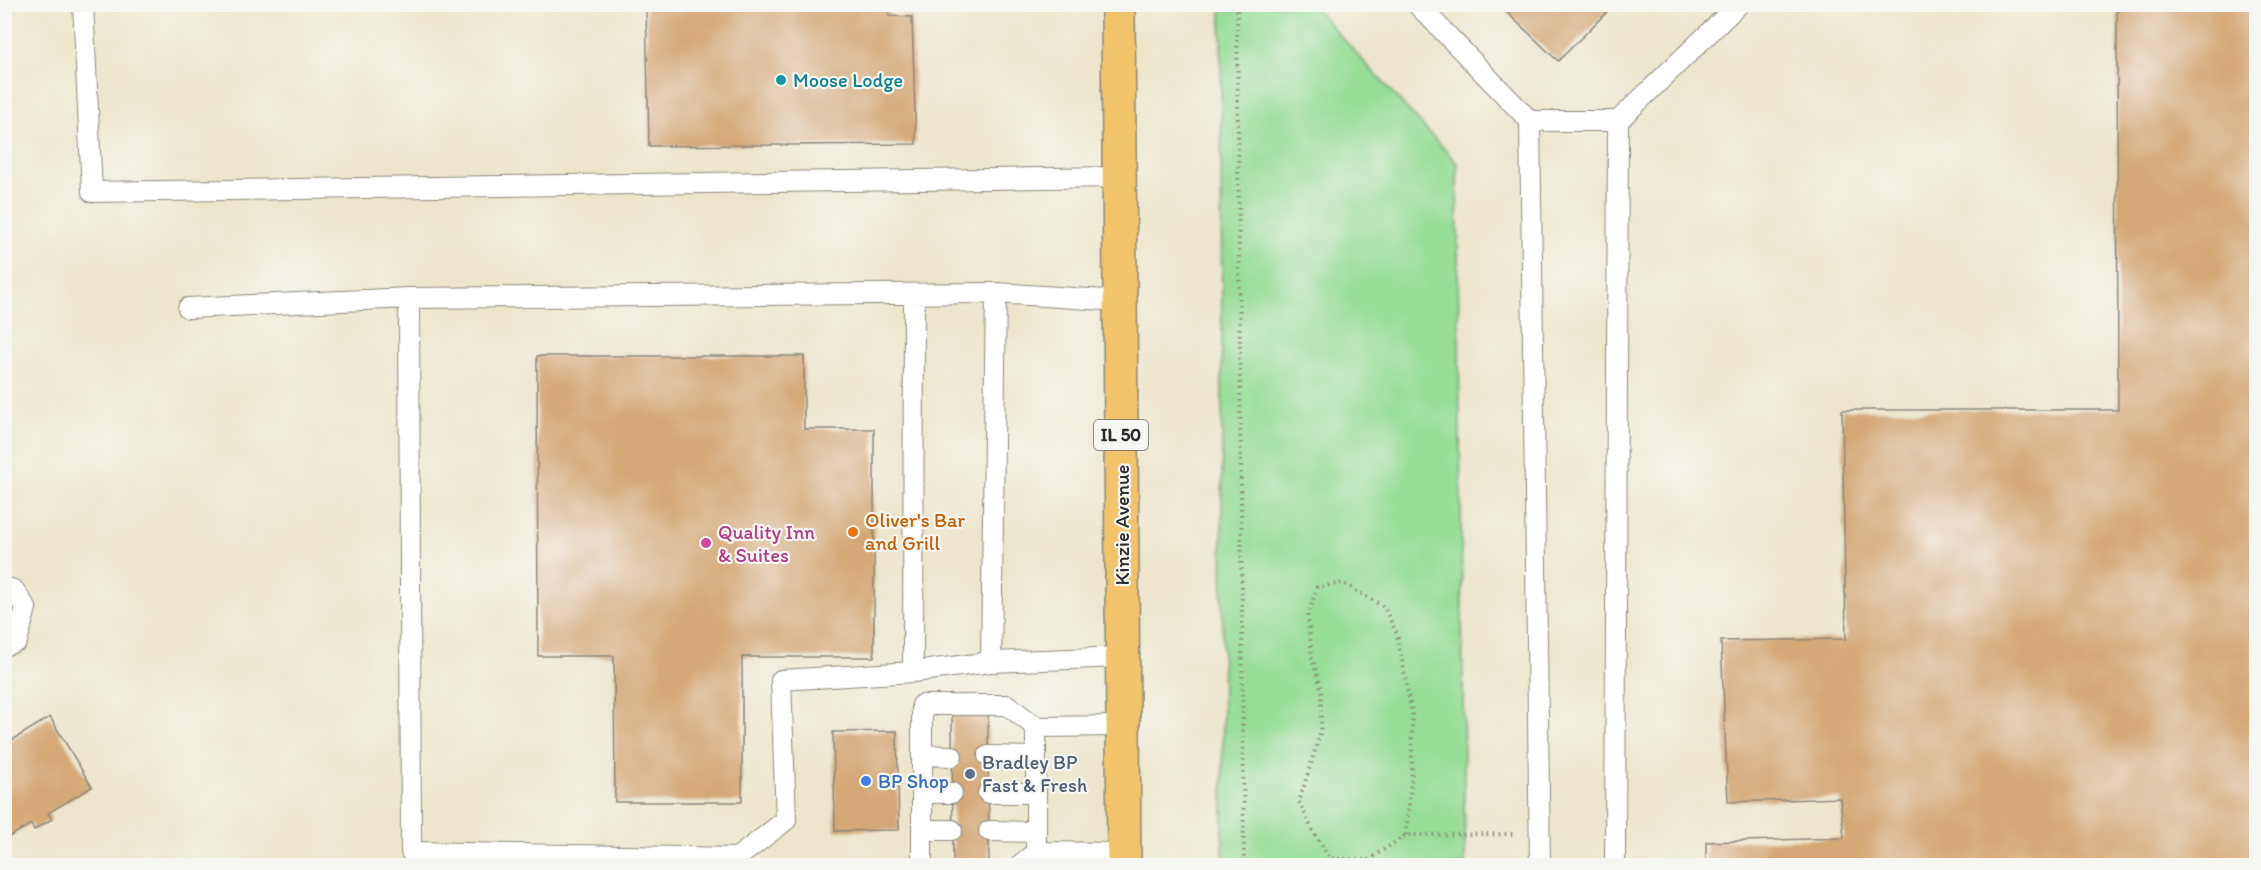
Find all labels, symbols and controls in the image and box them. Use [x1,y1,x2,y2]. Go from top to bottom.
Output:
place label: Moose Lodge [793,68,903,92]
marker: Moose Lodge [774,73,788,87]
road number: IL 50 [1094,420,1148,450]
street label: Kinzie Avenue [1110,464,1134,586]
place label: Oliver's Bar and Grill [865,508,965,555]
place label: Quality Inn & Suites [718,520,815,567]
marker: Oliver's Bar and Grill [846,525,860,539]
marker: Quality Inn & Suites [699,536,713,550]
place label: Bradley BP Fast & Fresh [982,750,1087,797]
marker: Bradley BP Fast & Fresh [963,767,977,781]
place label: BP Shop [878,769,949,793]
marker: BP Shop [859,774,873,788]

